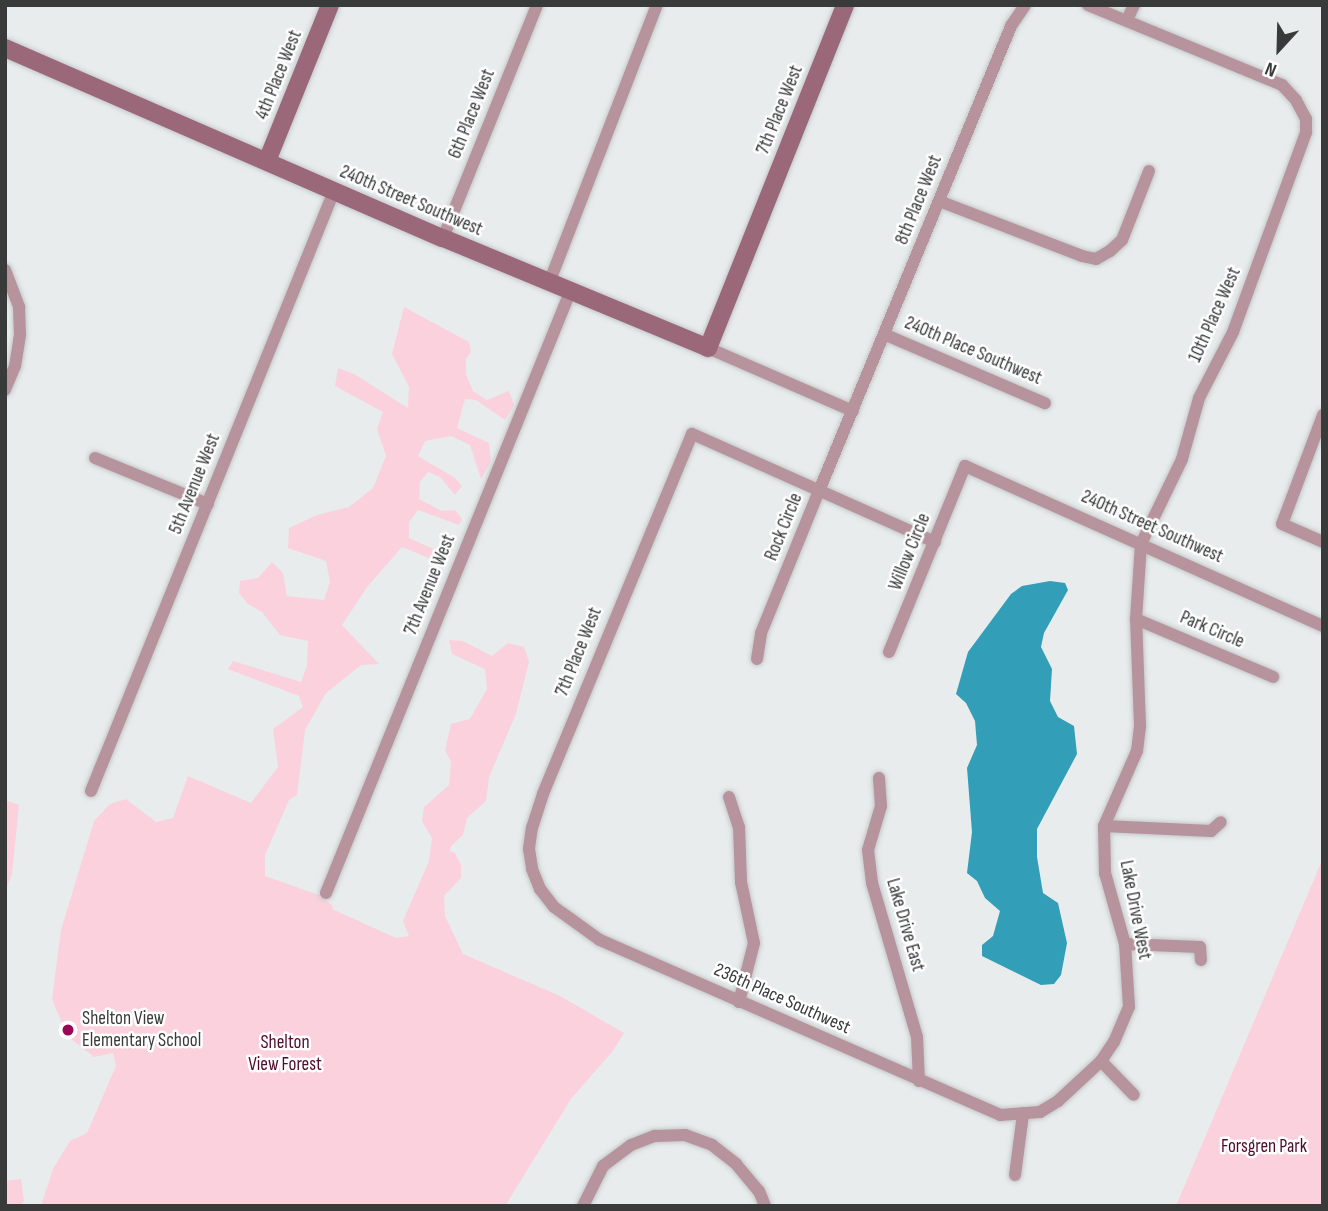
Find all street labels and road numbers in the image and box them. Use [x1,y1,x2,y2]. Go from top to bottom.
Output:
street label: 4th Place West [251,27,307,123]
street label: 7th Place West [752,62,808,158]
street label: 6th Place West [444,66,500,162]
street label: 8th Place West [891,152,947,248]
street label: 240th Street Southwest [336,161,486,241]
street label: 10th Place West [1184,264,1246,366]
street label: 240th Place Southwest [901,312,1045,390]
street label: 5th Avenue West [165,430,225,538]
street label: 240th Street Southwest [1078,485,1226,569]
street label: Rock Circle [760,490,808,564]
street label: Willow Circle [884,510,936,594]
street label: 7th Avenue West [399,531,461,639]
street label: 7th Place West [551,604,607,700]
street label: Park Circle [1176,606,1248,654]
street label: Lake Drive West [1114,859,1156,961]
street label: Lake Drive East [881,876,929,974]
street label: 236th Place Southwest [710,959,854,1039]

